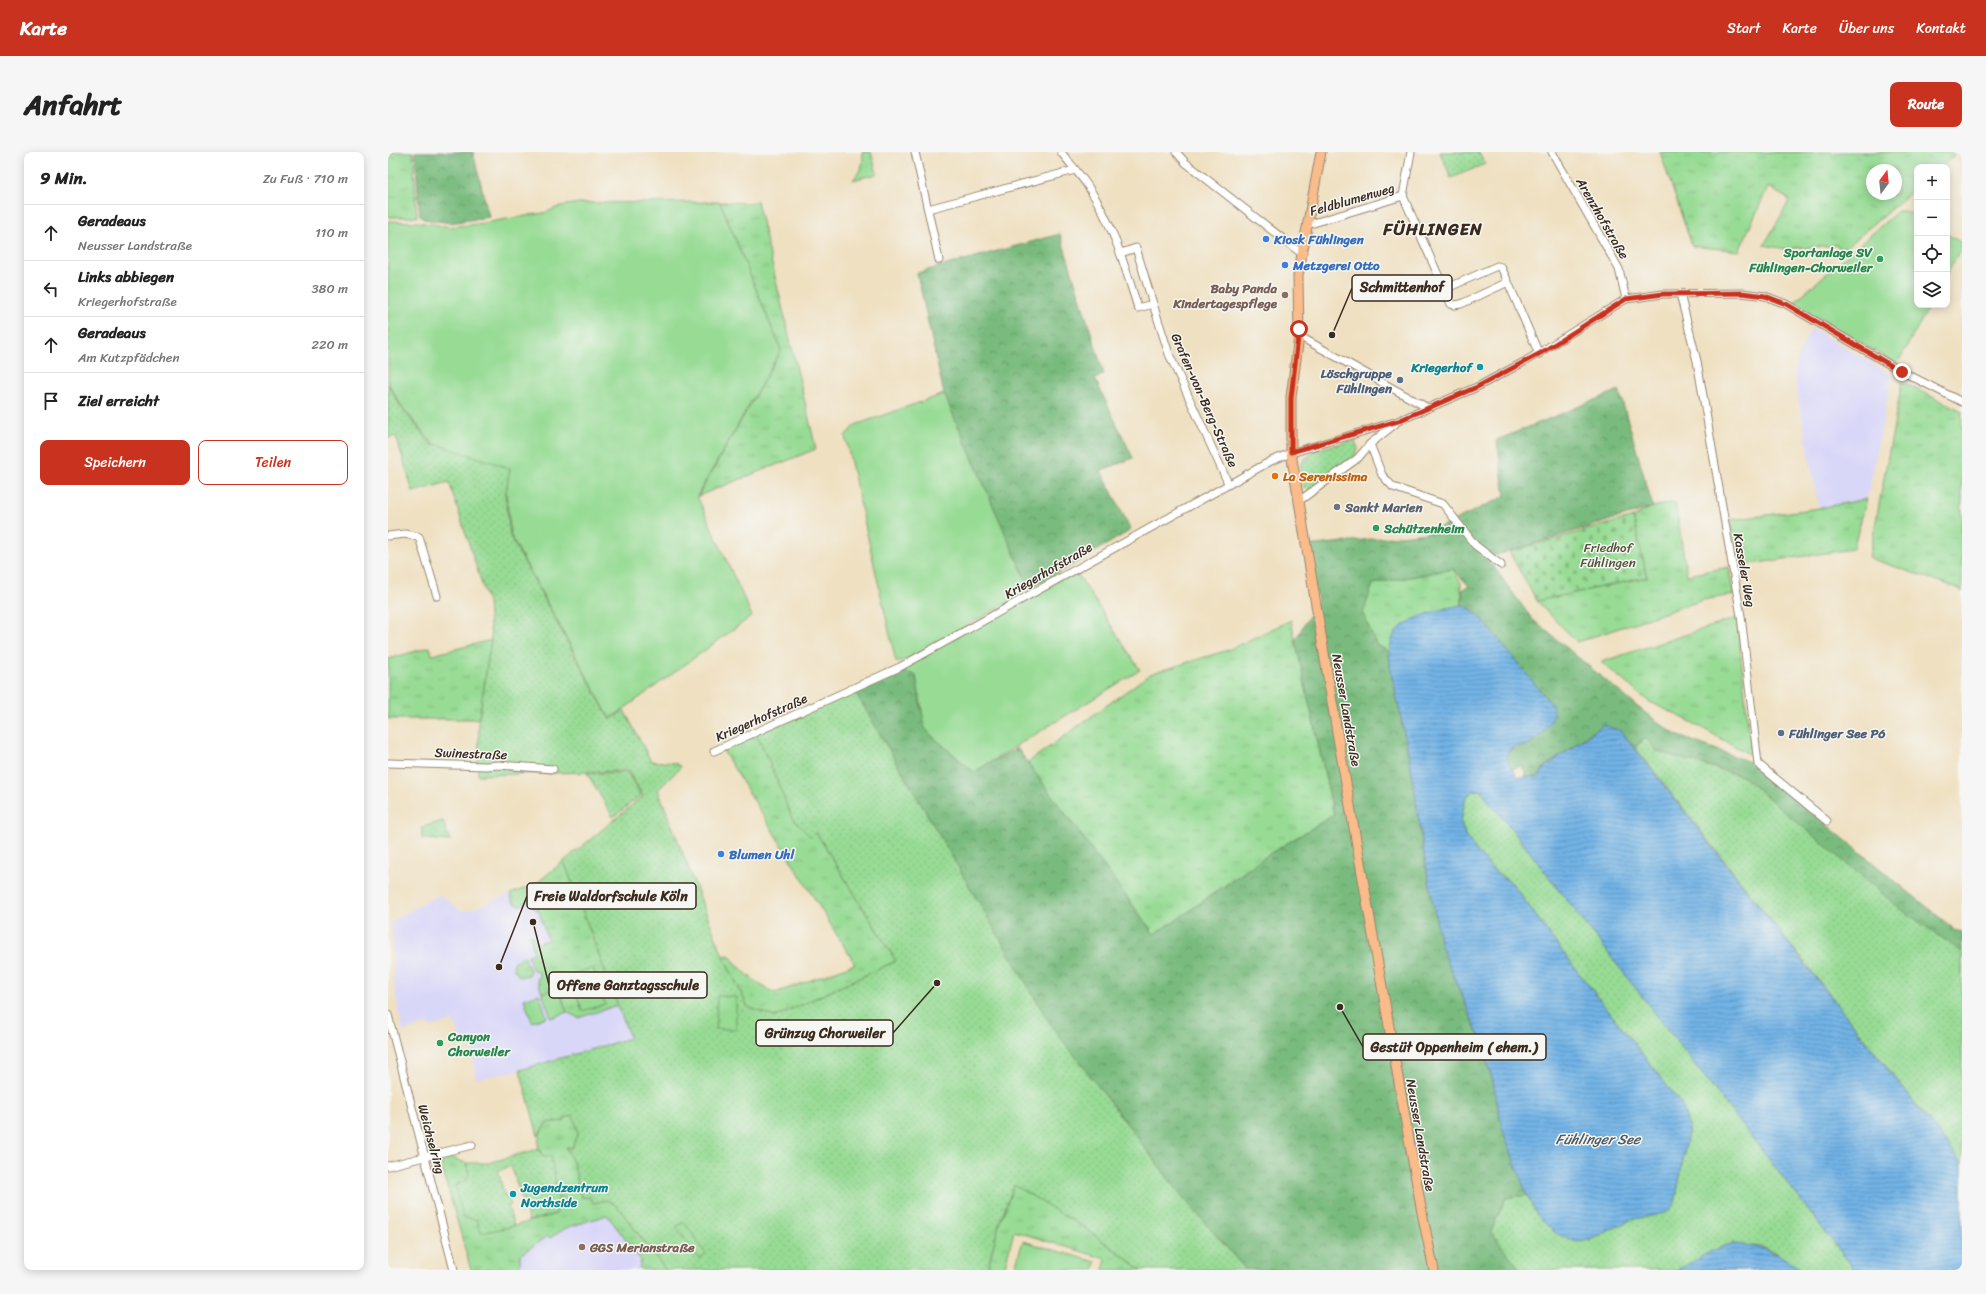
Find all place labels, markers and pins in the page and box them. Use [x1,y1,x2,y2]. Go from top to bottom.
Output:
place label: Kiosk Fühlingen [1273,228,1365,251]
marker: Kiosk Fühlingen [1261,234,1271,244]
place label: Sportanlage SV Fühlingen-Chorweiler [1748,241,1874,279]
place label: Metzgerei Otto [1292,254,1380,277]
marker: Sportanlage SV Fühlingen-Chorweiler [1875,254,1885,264]
marker: Metzgerei Otto [1280,260,1290,270]
callout: Schmittenhof [1352,275,1452,301]
place label: Baby Panda Kindertagespflege [1172,277,1278,315]
marker: Baby Panda Kindertagespflege [1280,290,1290,300]
place label: Kriegerhof [1410,356,1474,379]
place label: Löschgruppe Fühlingen [1321,362,1393,400]
marker: Kriegerhof [1475,362,1485,372]
marker: Löschgruppe Fühlingen [1395,375,1405,385]
place label: La Serenissima [1283,465,1368,488]
marker: La Serenissima [1270,471,1280,481]
place label: Sankt Marien [1344,496,1423,519]
marker: Sankt Marien [1332,502,1342,512]
place label: Schützenheim [1383,517,1465,540]
marker: Schützenheim [1371,523,1381,533]
place label: Fühlinger See P6 [1788,722,1886,745]
marker: Fühlinger See P6 [1776,728,1786,738]
place label: Blumen Uhl [729,843,795,866]
marker: Blumen Uhl [716,849,726,859]
callout: Freie Waldorfschule Köln [527,883,696,909]
callout: Offene Ganztagsschule [549,972,707,998]
callout: Grünzug Chorweiler [756,1020,893,1046]
place label: Canyon Chorweiler [447,1025,511,1063]
callout: Gestüt Oppenheim ( ehem.) [1363,1034,1546,1060]
marker: Canyon Chorweiler [435,1038,445,1048]
place label: Jugendzentrum Northside [520,1176,608,1214]
marker: Jugendzentrum Northside [508,1189,518,1199]
place label: GGS Merianstraße [589,1236,695,1259]
marker: GGS Merianstraße [577,1242,587,1252]

